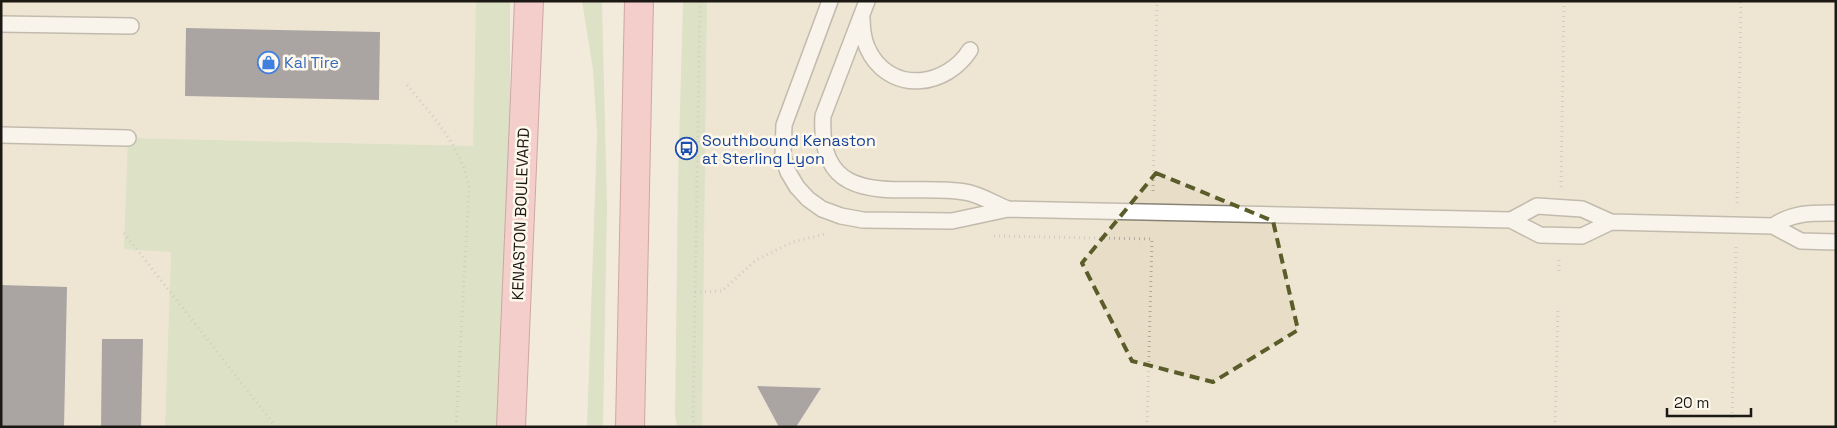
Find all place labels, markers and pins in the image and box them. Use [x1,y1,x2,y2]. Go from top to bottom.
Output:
shop icon: Kal Tire [256,50,280,74]
place label: Kal Tire [284,52,339,73]
place label: Southbound Kenaston at Sterling Lyon [702,130,876,169]
bus stop icon: Southbound Kenaston at Sterling Lyon [674,137,698,161]

